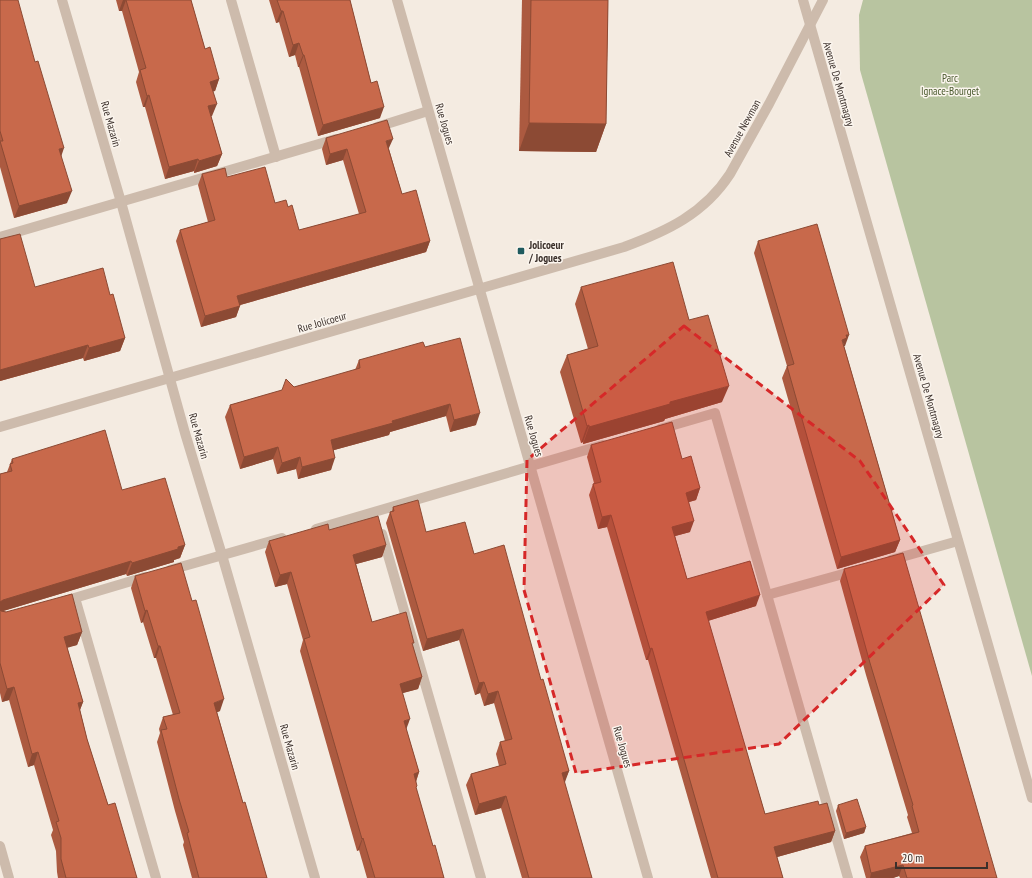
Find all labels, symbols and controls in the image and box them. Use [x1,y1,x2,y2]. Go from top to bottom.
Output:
street label: Avenue De Montmagny [820,40,858,129]
park label: Parc Ignace-Bourget [921,71,979,98]
street label: Avenue Newman [721,97,764,159]
street label: Rue Mazarin [98,100,124,149]
street label: Rue Jogues [432,102,458,146]
place label: Jolicoeur / Jogues [528,238,564,265]
marker: Jolicoeur / Jogues [516,246,526,256]
street label: Rue Jolicoeur [296,308,348,336]
street label: Avenue De Montmagny [910,352,948,441]
street label: Rue Mazarin [186,412,212,461]
street label: Rue Jogues [521,414,547,458]
street label: Rue Mazarin [277,723,303,772]
street label: Rue Jogues [610,725,636,769]
scale bar [896,844,987,870]
text: 20 m [902,850,923,865]

